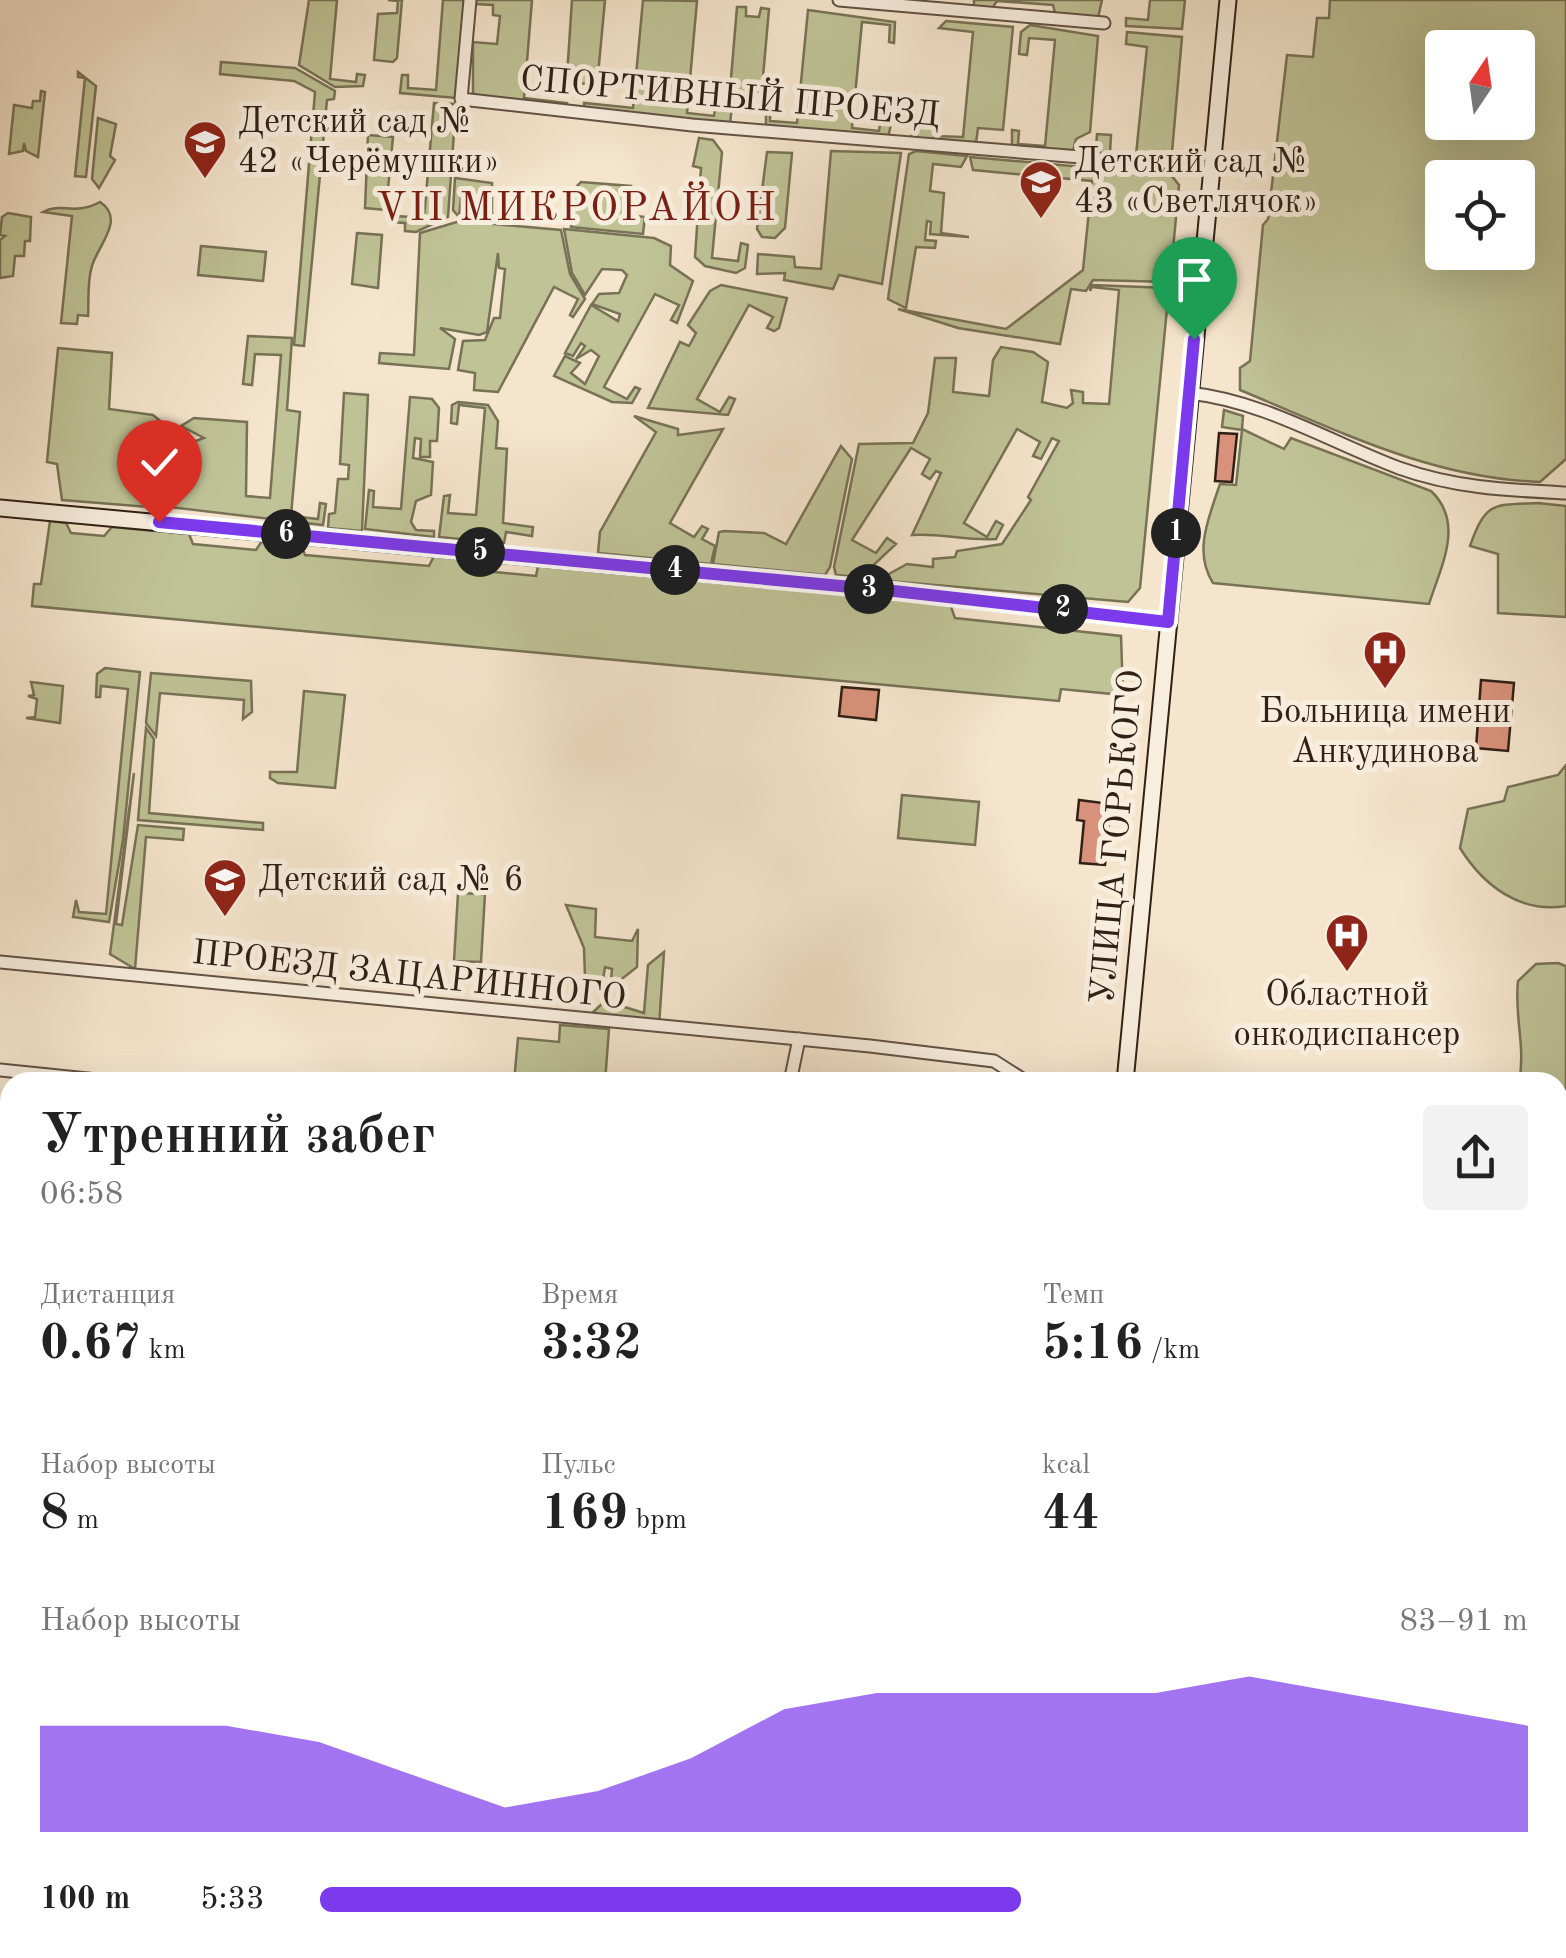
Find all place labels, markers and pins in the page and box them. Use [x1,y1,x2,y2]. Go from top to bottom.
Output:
place label: Детский сад № 42 «Черёмушки» [238,105,500,180]
school or university icon: Детский сад № 42 «Черёмушки» [182,119,228,180]
place label: Детский сад № 43 «Светлячок» [1074,145,1319,220]
school or university icon: Детский сад № 43 «Светлячок» [1018,159,1064,220]
pin [1152,237,1237,340]
pin [117,420,202,523]
pin: 1 [1151,508,1201,558]
pin: 6 [261,509,311,559]
pin: 5 [455,527,505,577]
pin: 4 [650,545,700,595]
pin: 3 [844,564,894,614]
pin: 2 [1038,584,1088,634]
hospital icon: Больница имени Анкудинова [1362,629,1408,690]
place label: Больница имени Анкудинова [1259,695,1511,770]
school or university icon: Детский сад № 6 [202,857,248,918]
place label: Детский сад № 6 [258,863,524,898]
hospital icon: Областной онкодиспансер [1324,912,1370,973]
place label: Областной онкодиспансер [1234,978,1460,1053]

